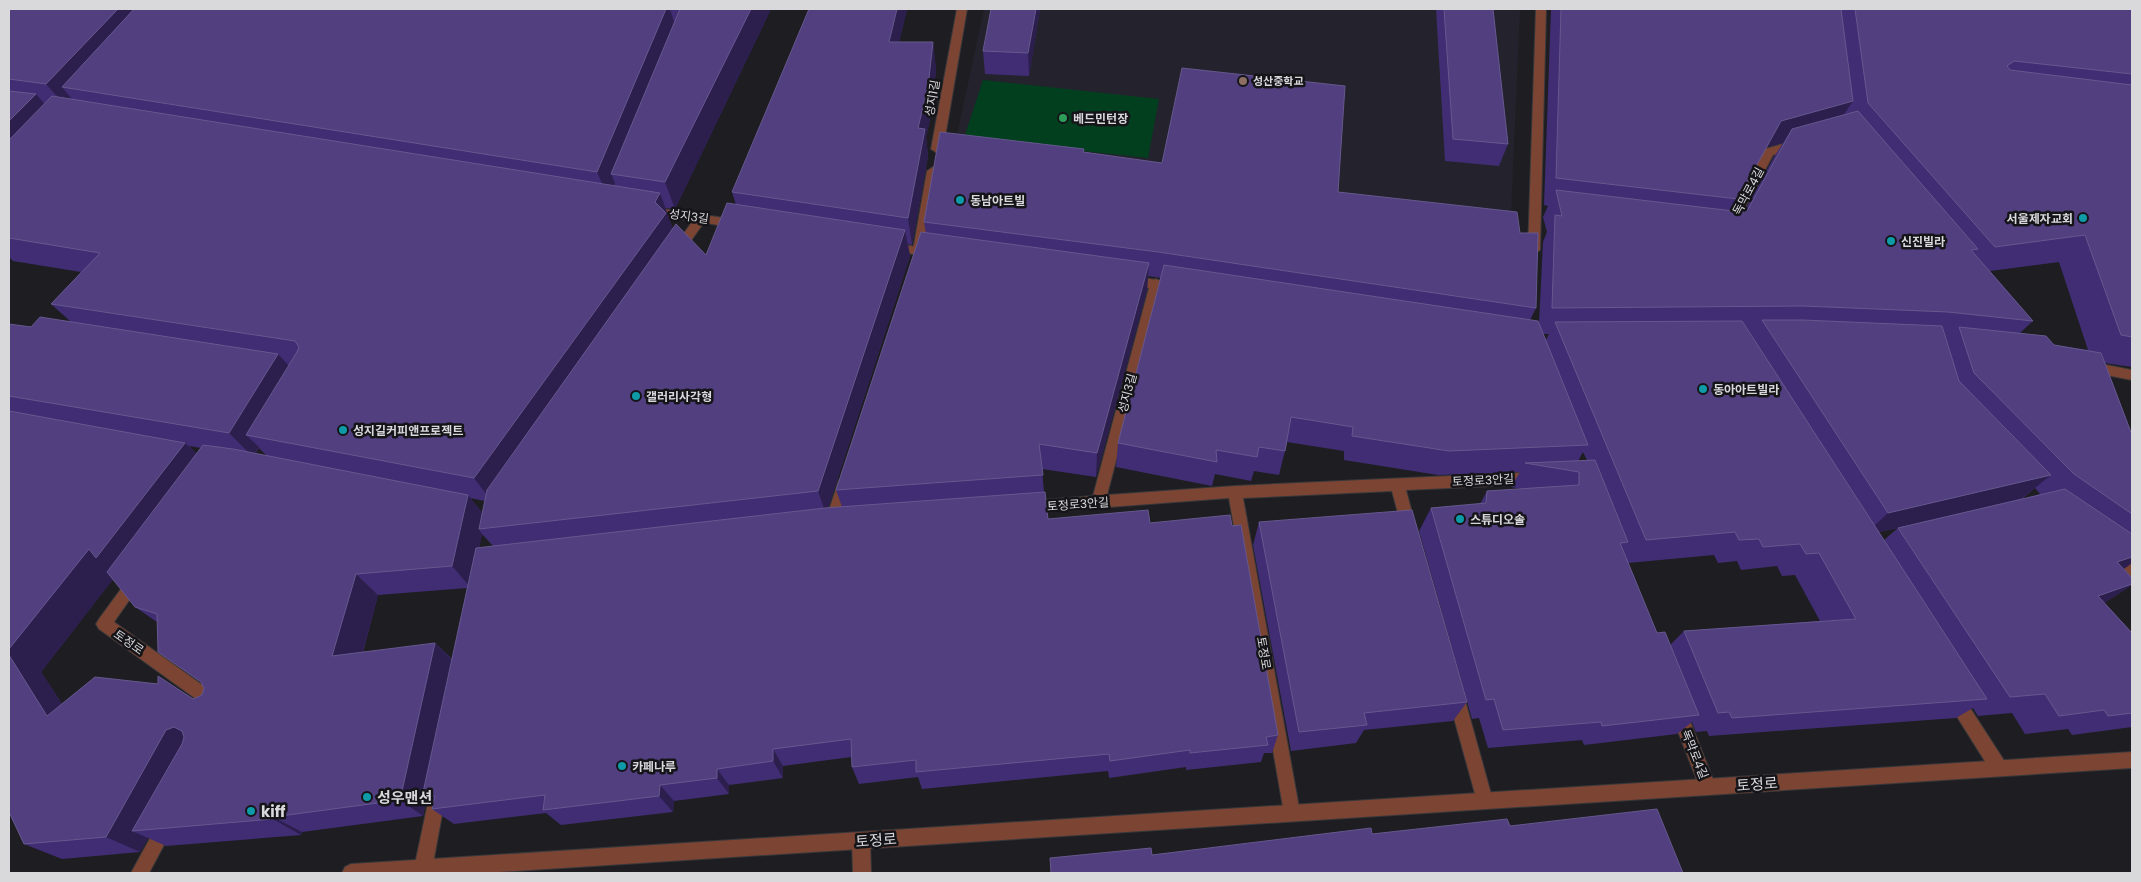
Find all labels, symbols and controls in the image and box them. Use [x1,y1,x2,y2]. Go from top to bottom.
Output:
place label: 성산중학교 [1253,73,1304,89]
marker: 성산중학교 [1237,75,1249,87]
street label: 성지1길 [920,78,944,118]
place label: 베드민턴장 [1073,110,1128,127]
marker: 베드민턴장 [1057,112,1069,124]
street label: 독막로4길 [1728,164,1768,218]
place label: 동남아트빌 [970,192,1025,209]
marker: 동남아트빌 [954,194,966,206]
street label: 성지3길 [668,205,710,227]
place label: 서울제자교회 [2007,210,2073,227]
marker: 서울제자교회 [2077,212,2089,224]
place label: 신진빌라 [1901,233,1945,250]
marker: 신진빌라 [1885,235,1897,247]
street label: 성지3길 [1114,371,1140,415]
place label: 동아아트빌라 [1713,381,1779,398]
marker: 동아아트빌라 [1697,383,1709,395]
place label: 갤러리사각형 [646,388,712,405]
marker: 갤러리사각형 [630,390,642,402]
place label: 성지길커피앤프로젝트 [353,422,463,439]
marker: 성지길커피앤프로젝트 [337,424,349,436]
street label: 토정로3안길 [1451,470,1515,490]
street label: 토정로3안길 [1046,493,1110,515]
place label: 스튜디오솔 [1470,511,1525,528]
marker: 스튜디오솔 [1454,513,1466,525]
street label: 토정로 [111,626,147,658]
street label: 토정로 [1253,635,1275,671]
street label: 독막로4길 [1677,727,1713,781]
place label: 카페나루 [632,758,676,775]
marker: 카페나루 [616,760,628,772]
street label: 토정로 [1736,772,1778,796]
place label: 성우맨션 [377,787,432,808]
marker: 성우맨션 [361,791,373,803]
place label: kiff [261,801,286,822]
marker: kiff [245,805,257,817]
street label: 토정로 [855,828,897,852]

